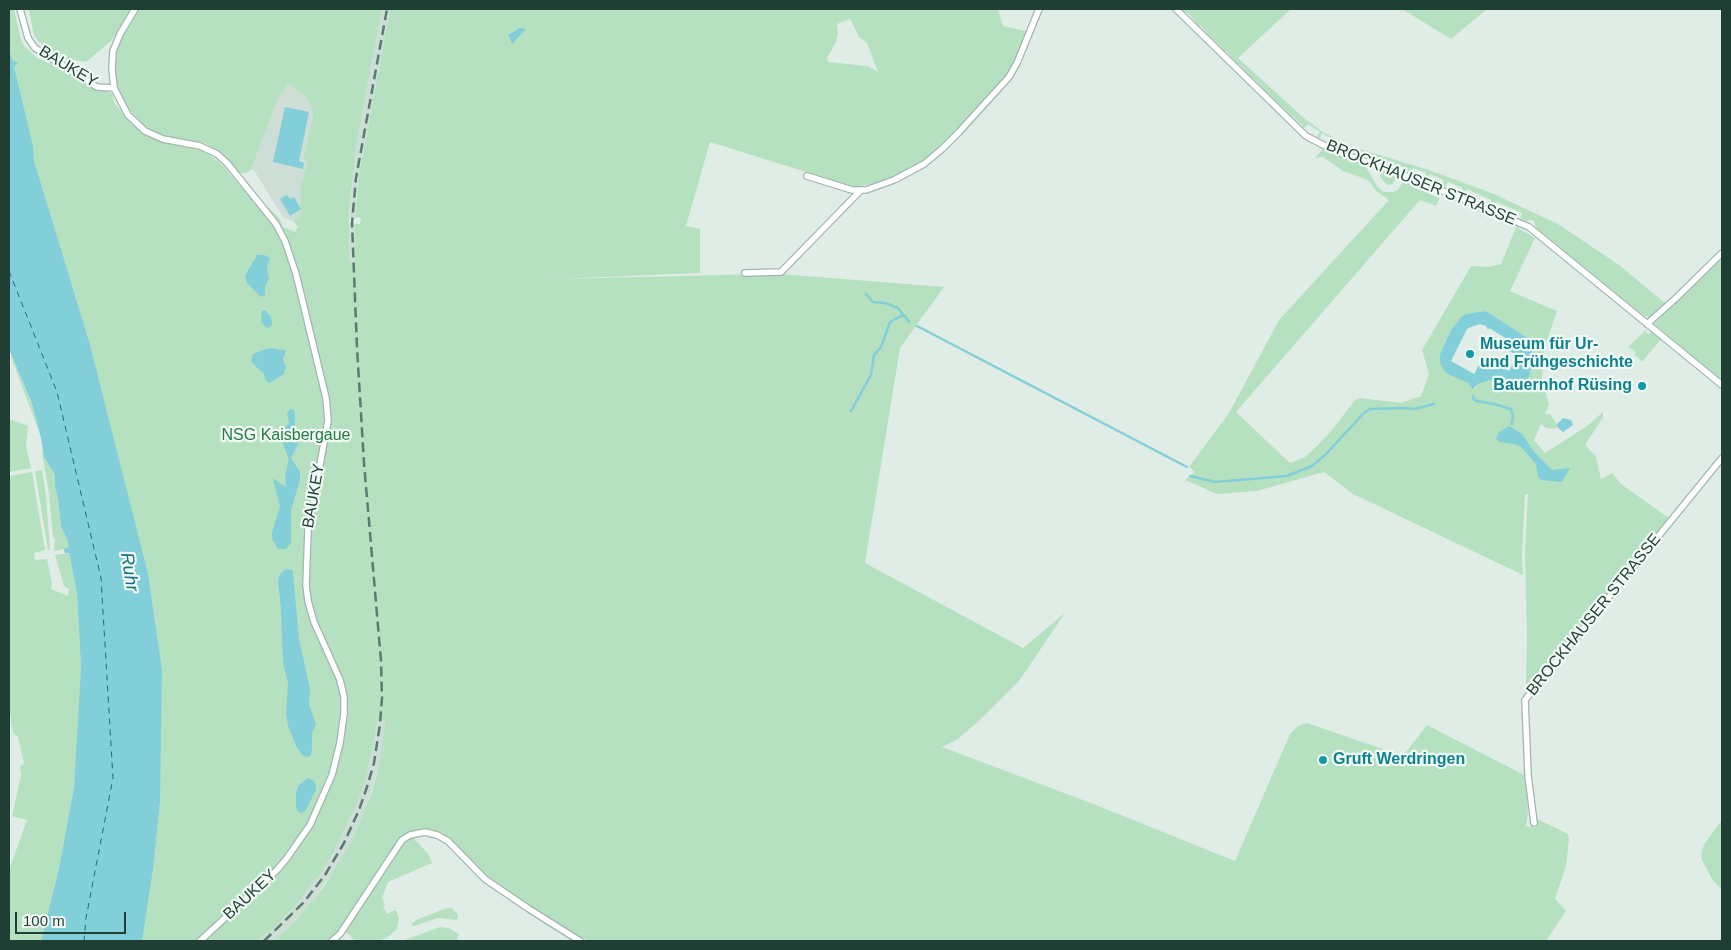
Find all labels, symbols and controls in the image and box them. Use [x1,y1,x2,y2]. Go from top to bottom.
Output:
street label: BAUKEY [35,42,101,92]
street label: BROCKHAUSER STRASSE [1323,136,1519,230]
place label: Museum für Ur- und Frühgeschichte [1480,335,1633,373]
marker: Museum für Ur- und Frühgeschichte [1464,348,1476,360]
place label: Bauernhof Rüsing [1493,376,1632,396]
marker: Bauernhof Rüsing [1636,380,1648,392]
park label: NSG Kaisbergaue [222,426,350,446]
street label: BAUKEY [299,462,329,530]
street label: BROCKHAUSER STRASSE [1523,530,1665,700]
water label: Ruhr [115,551,143,593]
place label: Gruft Werdringen [1333,750,1465,770]
marker: Gruft Werdringen [1317,754,1329,766]
street label: BAUKEY [220,866,280,924]
scale bar [18,902,129,934]
text: 100 m [23,912,65,929]

